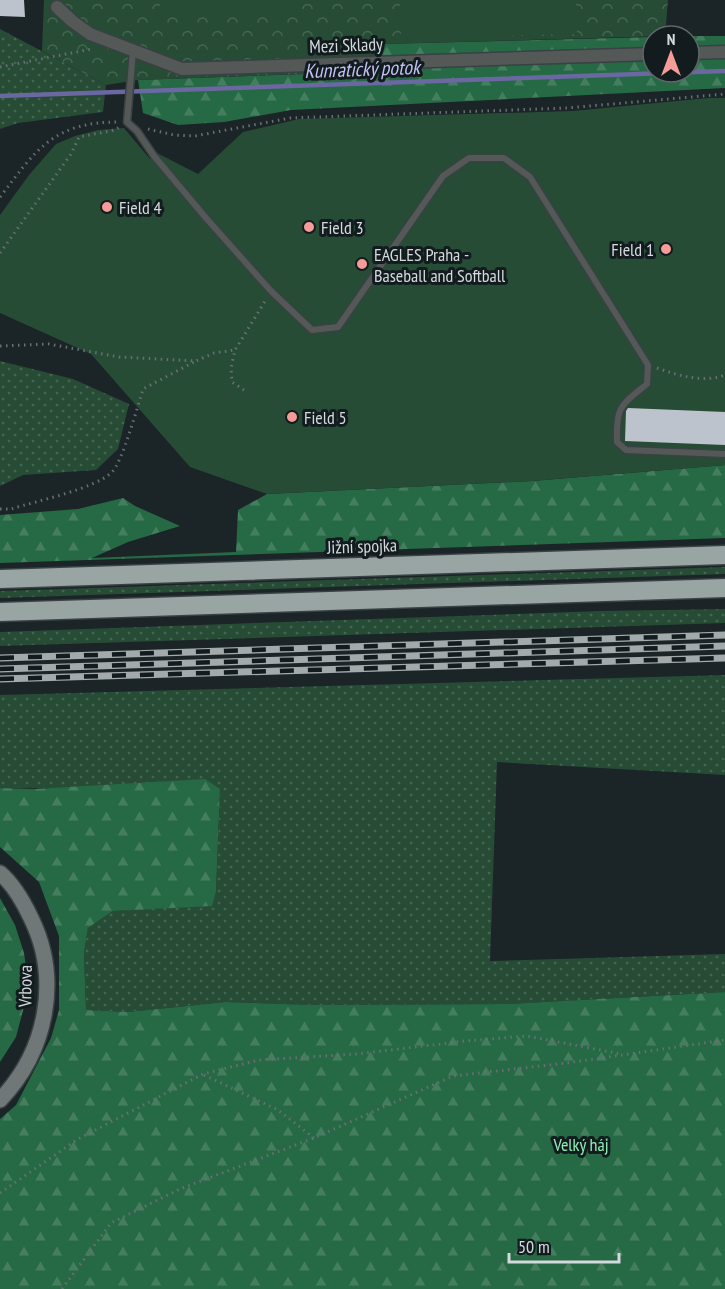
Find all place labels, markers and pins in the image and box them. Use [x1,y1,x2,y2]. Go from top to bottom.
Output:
place label: Field 4 [119,196,162,219]
marker: Field 4 [100,200,114,214]
place label: Field 3 [321,216,364,239]
marker: Field 3 [302,220,316,234]
place label: Field 1 [611,238,654,261]
marker: Field 1 [659,242,673,256]
place label: EAGLES Praha - Baseball and Softball [374,243,506,287]
marker: EAGLES Praha - Baseball and Softball [355,257,369,271]
place label: Field 5 [304,406,347,429]
marker: Field 5 [285,410,299,424]

